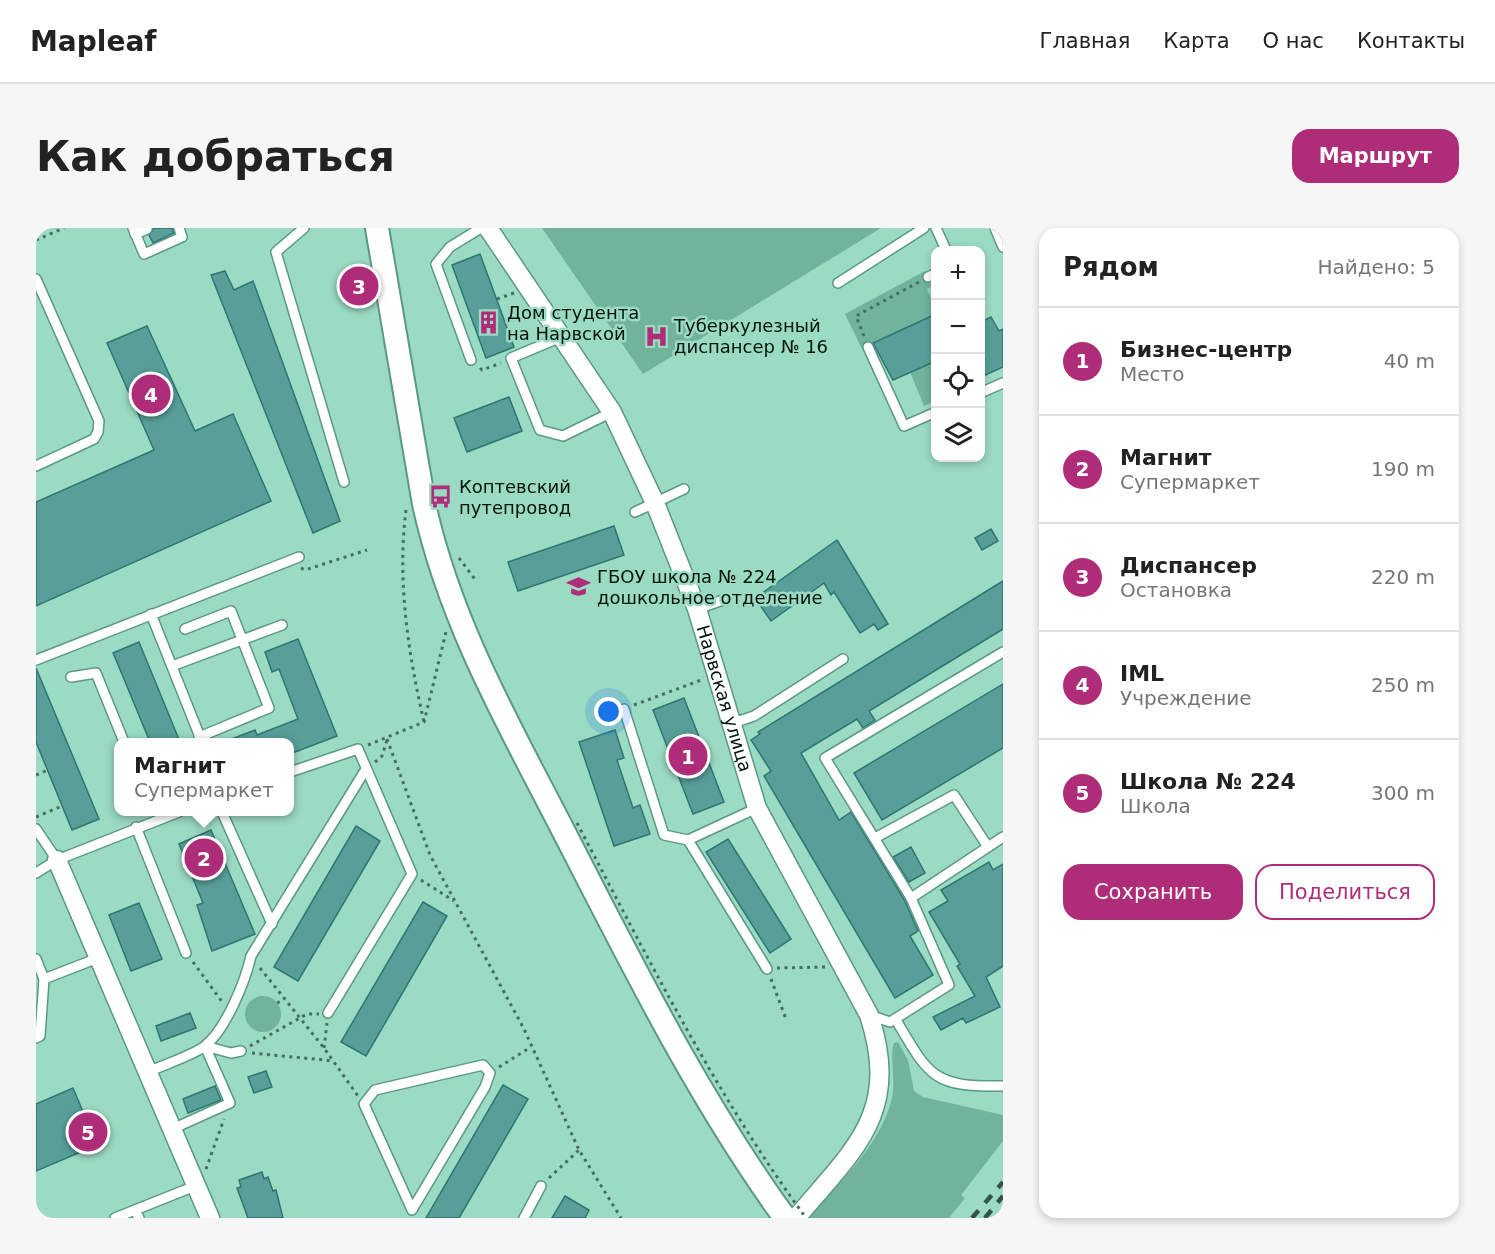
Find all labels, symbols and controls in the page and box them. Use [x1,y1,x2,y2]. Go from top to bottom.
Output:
text: Mapleaf [30,25,156,58]
text: Главная [1040,29,1130,53]
text: Карта [1163,29,1230,53]
text: О нас [1263,29,1324,53]
text: Контакты [1357,29,1465,53]
button: Маршрут [1292,129,1459,183]
text: Как добраться [36,132,395,181]
map controls [931,246,985,462]
button: + [931,246,985,300]
text: Рядом [1063,252,1159,282]
text: Найдено: 5 [1317,255,1435,279]
pin: 3 [340,264,378,308]
button: − [931,300,985,354]
place label: Дом студента на Нарвской [507,302,639,344]
building icon: Дом студента на Нарвской [476,310,502,336]
place label: Туберкулезный диспансер № 16 [673,315,828,357]
hospital icon: Туберкулезный диспансер № 16 [643,323,669,349]
text: Бизнес-центр [1120,337,1292,362]
text: 1 [1076,349,1089,373]
text: 40 m [1384,349,1435,373]
button: locate [931,354,985,408]
text: Место [1120,362,1184,386]
pin: 4 [132,372,170,416]
button: layers [931,408,985,462]
text: Магнит [1120,445,1212,470]
text: 2 [1076,457,1089,481]
text: 190 m [1371,457,1435,481]
text: Супермаркет [1120,470,1260,494]
place label: Коптевский путепровод [459,476,571,518]
bus stop icon: Коптевский путепровод [428,484,454,510]
text: Диспансер [1120,553,1257,578]
text: 3 [1076,565,1089,589]
text: 220 m [1371,565,1435,589]
place label: ГБОУ школа № 224 дошкольное отделение [597,566,823,608]
school or university icon: ГБОУ школа № 224 дошкольное отделение [566,574,592,600]
text: Остановка [1120,578,1232,602]
street label: Нарвская улица [692,622,756,774]
text: IML [1120,661,1164,686]
text: 4 [1076,673,1089,697]
text: 250 m [1371,673,1435,697]
text: Учреждение [1120,686,1252,710]
your location [594,697,623,726]
pin: 1 [668,734,708,778]
popup [114,738,294,816]
text: Магнит [134,753,226,778]
text: Школа № 224 [1120,769,1296,794]
text: Супермаркет [134,778,274,802]
text: 5 [1076,781,1089,805]
text: 300 m [1371,781,1435,805]
text: Школа [1120,794,1191,818]
pin: 2 [184,836,224,880]
button: Сохранить [1063,864,1243,920]
button: Поделиться [1255,864,1435,920]
pin: 5 [68,1110,108,1154]

